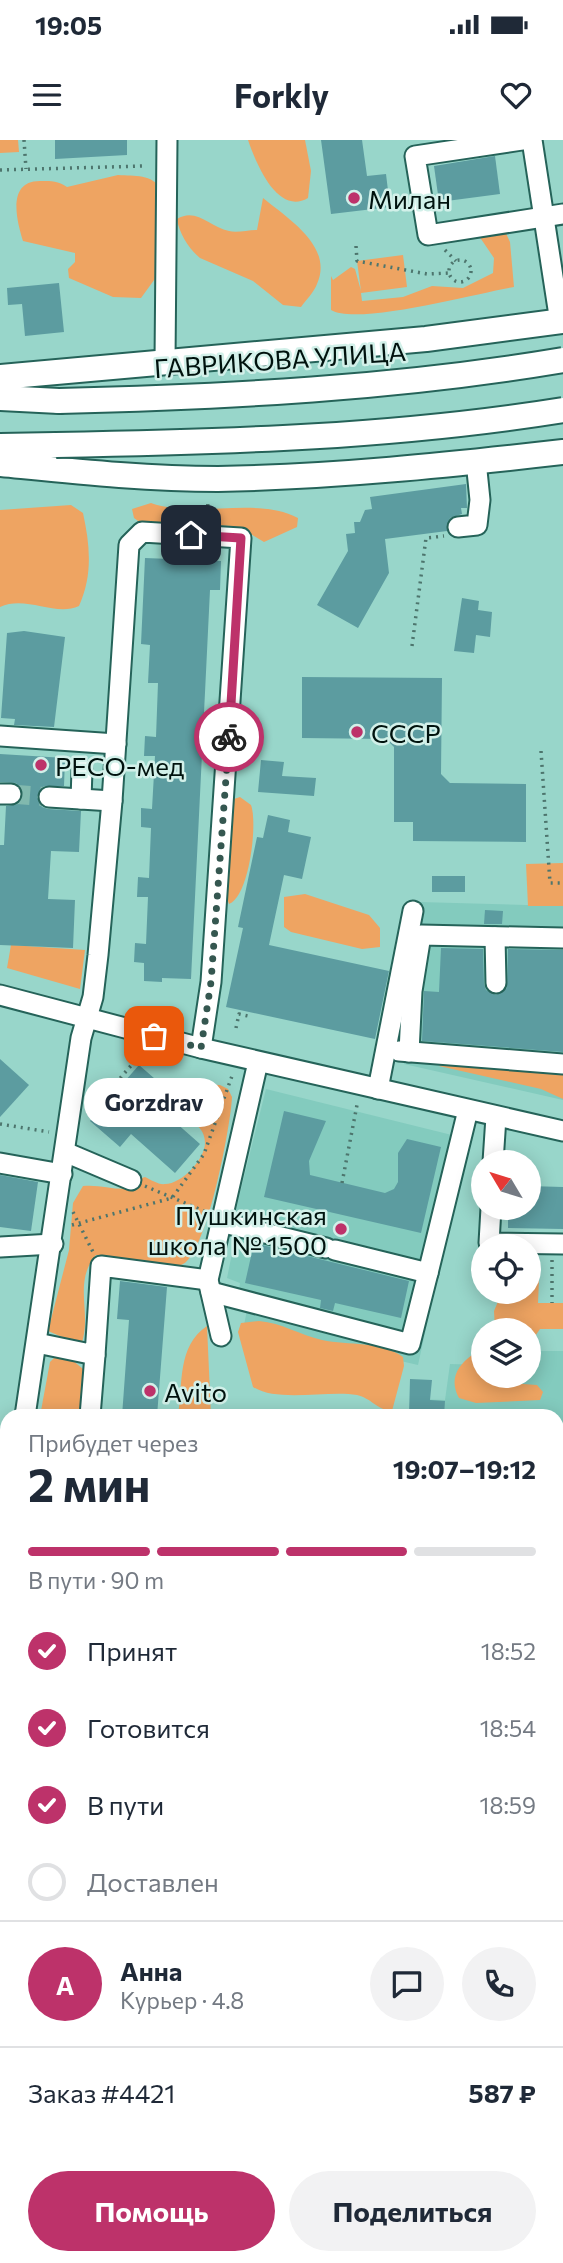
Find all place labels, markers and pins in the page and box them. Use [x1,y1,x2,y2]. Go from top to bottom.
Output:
place label: Милан [368,183,451,214]
marker: Милан [346,190,362,206]
pin [161,505,221,565]
place label: СССР [371,717,441,748]
marker: СССР [349,724,365,740]
place label: РЕСО-мед [55,750,184,781]
marker: РЕСО-мед [33,757,49,773]
pin [124,1006,184,1066]
callout: Gorzdrav [84,1078,224,1127]
place label: Пушкинская школа № 1500 [148,1199,327,1260]
marker: Пушкинская школа № 1500 [333,1221,349,1237]
place label: Avito [164,1376,227,1407]
marker: Avito [142,1383,158,1399]

